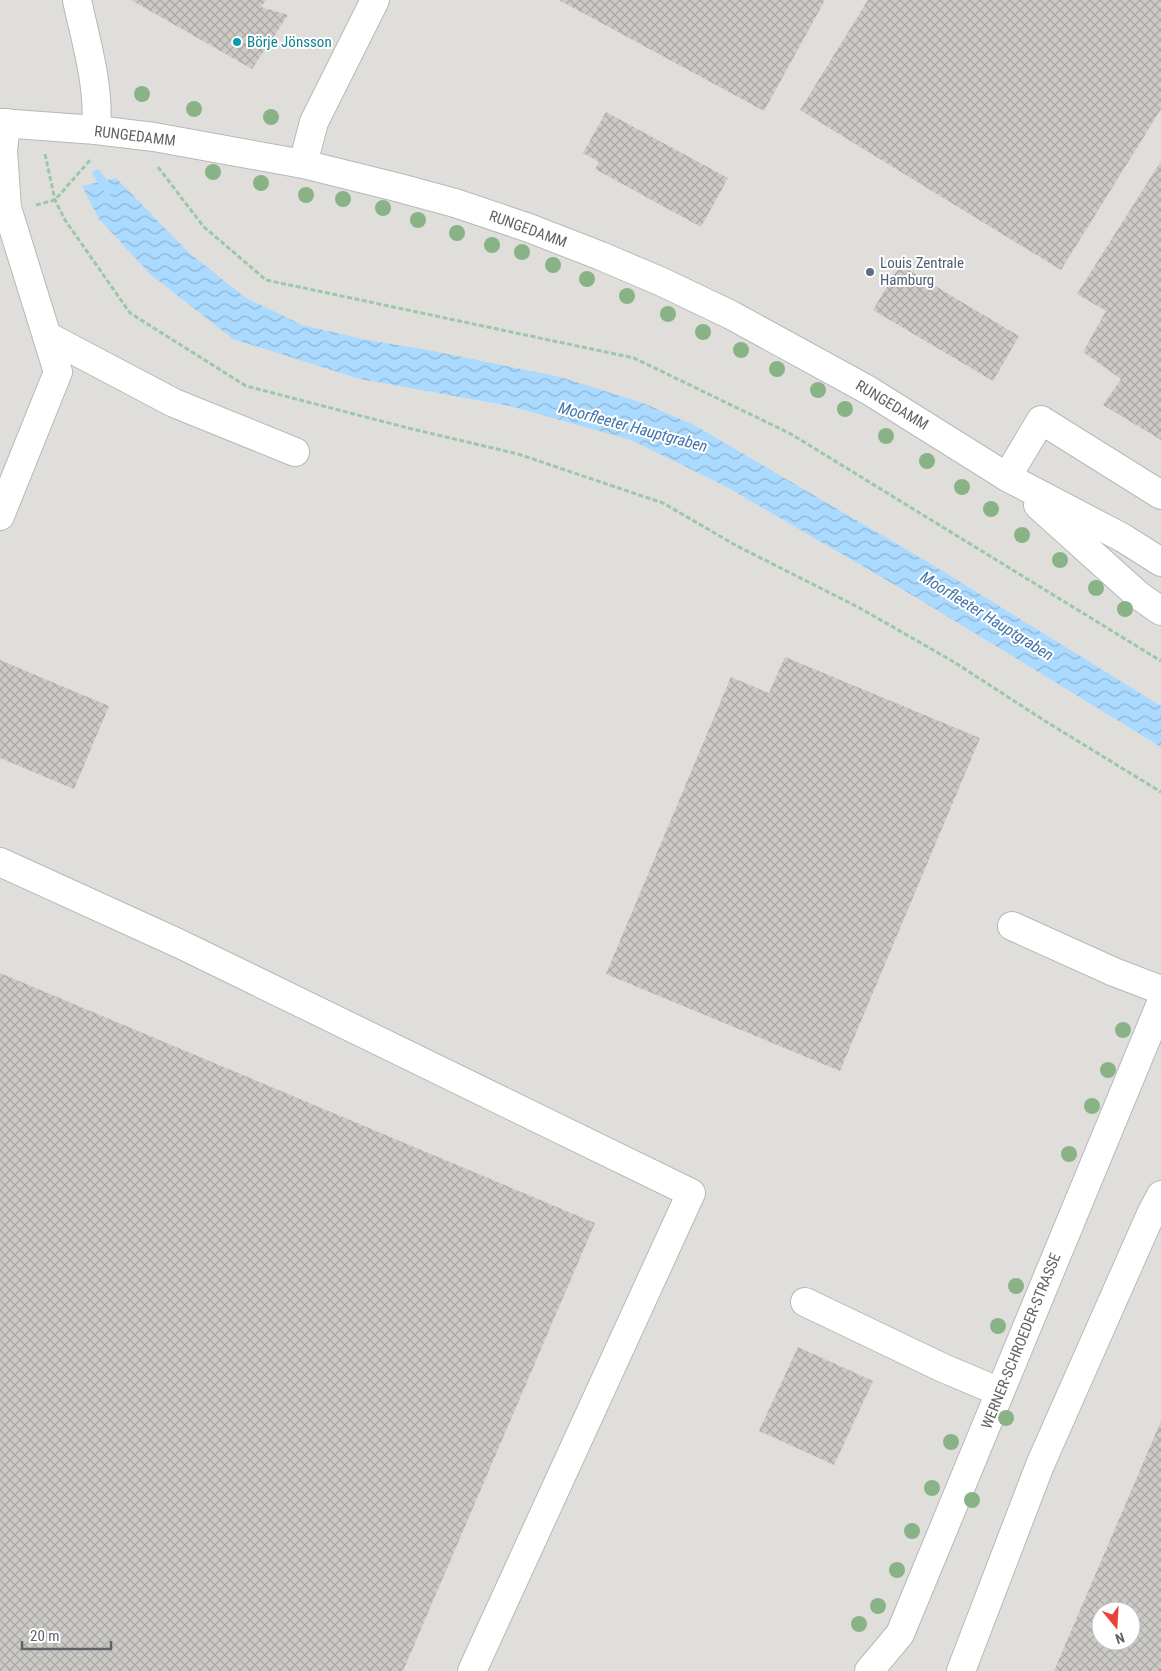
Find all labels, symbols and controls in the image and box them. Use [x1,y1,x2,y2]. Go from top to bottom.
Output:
place label: Börje Jönsson [247,33,332,51]
marker: Börje Jönsson [231,36,243,48]
street label: RUNGEDAMM [93,122,177,150]
street label: RUNGEDAMM [487,207,569,251]
place label: Louis Zentrale Hamburg [880,254,964,289]
marker: Louis Zentrale Hamburg [864,266,876,278]
street label: RUNGEDAMM [852,376,932,434]
water label: Moorfleeter Hauptgraben [556,398,710,456]
water label: Moorfleeter Hauptgraben [917,567,1057,665]
street label: WERNER-SCHROEDER-STRASSE [977,1250,1065,1432]
north arrow [1091,1601,1141,1651]
scale bar [22,1618,111,1650]
text: 20 m [30,1627,60,1645]
text: N [1113,1629,1127,1647]

